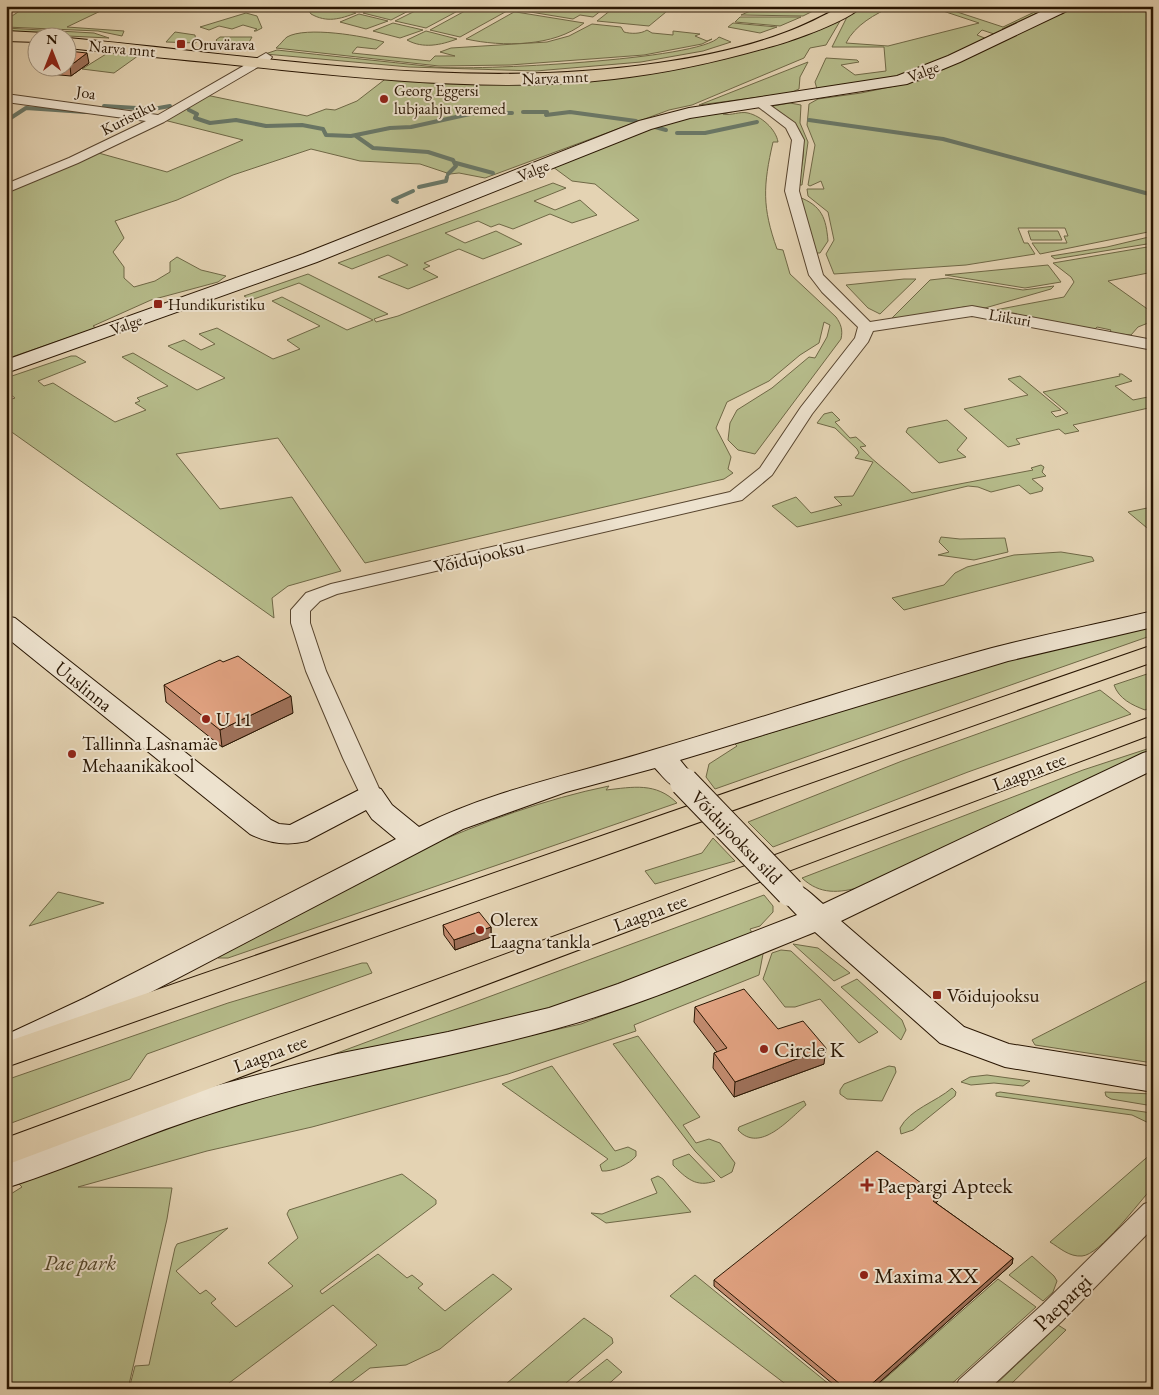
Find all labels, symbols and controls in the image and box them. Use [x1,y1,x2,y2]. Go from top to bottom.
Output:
north arrow [28,28,78,78]
text: N [46,30,58,48]
place label: Oruvärava [191,34,255,55]
street label: Narva mnt [88,35,156,62]
marker: Oruvärava [175,38,187,50]
street label: Valge [904,56,942,87]
street label: Narva mnt [521,66,589,89]
street label: Joa [73,80,98,104]
place label: Georg Eggersi lubjaahju varemed [394,80,507,119]
marker: Georg Eggersi lubjaahju varemed [378,93,390,105]
street label: Kuristiku [97,95,160,140]
street label: Valge [514,155,552,186]
place label: Hundikuristiku [168,294,266,315]
marker: Hundikuristiku [152,298,164,310]
street label: Liikuri [987,303,1033,332]
street label: Valge [107,309,145,340]
street label: Võidujooksu [431,534,527,579]
street label: Uuslinna [50,656,118,717]
place label: U 11 [216,707,252,732]
marker: U 11 [200,713,212,725]
place label: Tallinna Lasnamäe Mehaanikakool [82,731,218,778]
street label: Laagna tee [989,746,1069,797]
marker: Tallinna Lasnamäe Mehaanikakool [66,748,78,760]
street label: Võidujooksu sild [686,785,788,890]
street label: Laagna tee [610,888,690,937]
place label: Olerex Laagna tankla [490,907,591,954]
marker: Olerex Laagna tankla [474,924,486,936]
place label: Võidujooksu [947,983,1039,1008]
marker: Võidujooksu [931,989,943,1001]
street label: Laagna tee [230,1029,310,1078]
place label: Circle K [774,1035,846,1064]
marker: Circle K [758,1043,770,1055]
place label: Paepargi Apteek [877,1171,1013,1200]
marker: Paepargi Apteek [861,1179,873,1191]
park label: Pae park [44,1248,116,1277]
place label: Maxima XX [874,1261,979,1290]
street label: Paepargi [1027,1267,1098,1337]
marker: Maxima XX [858,1269,870,1281]

